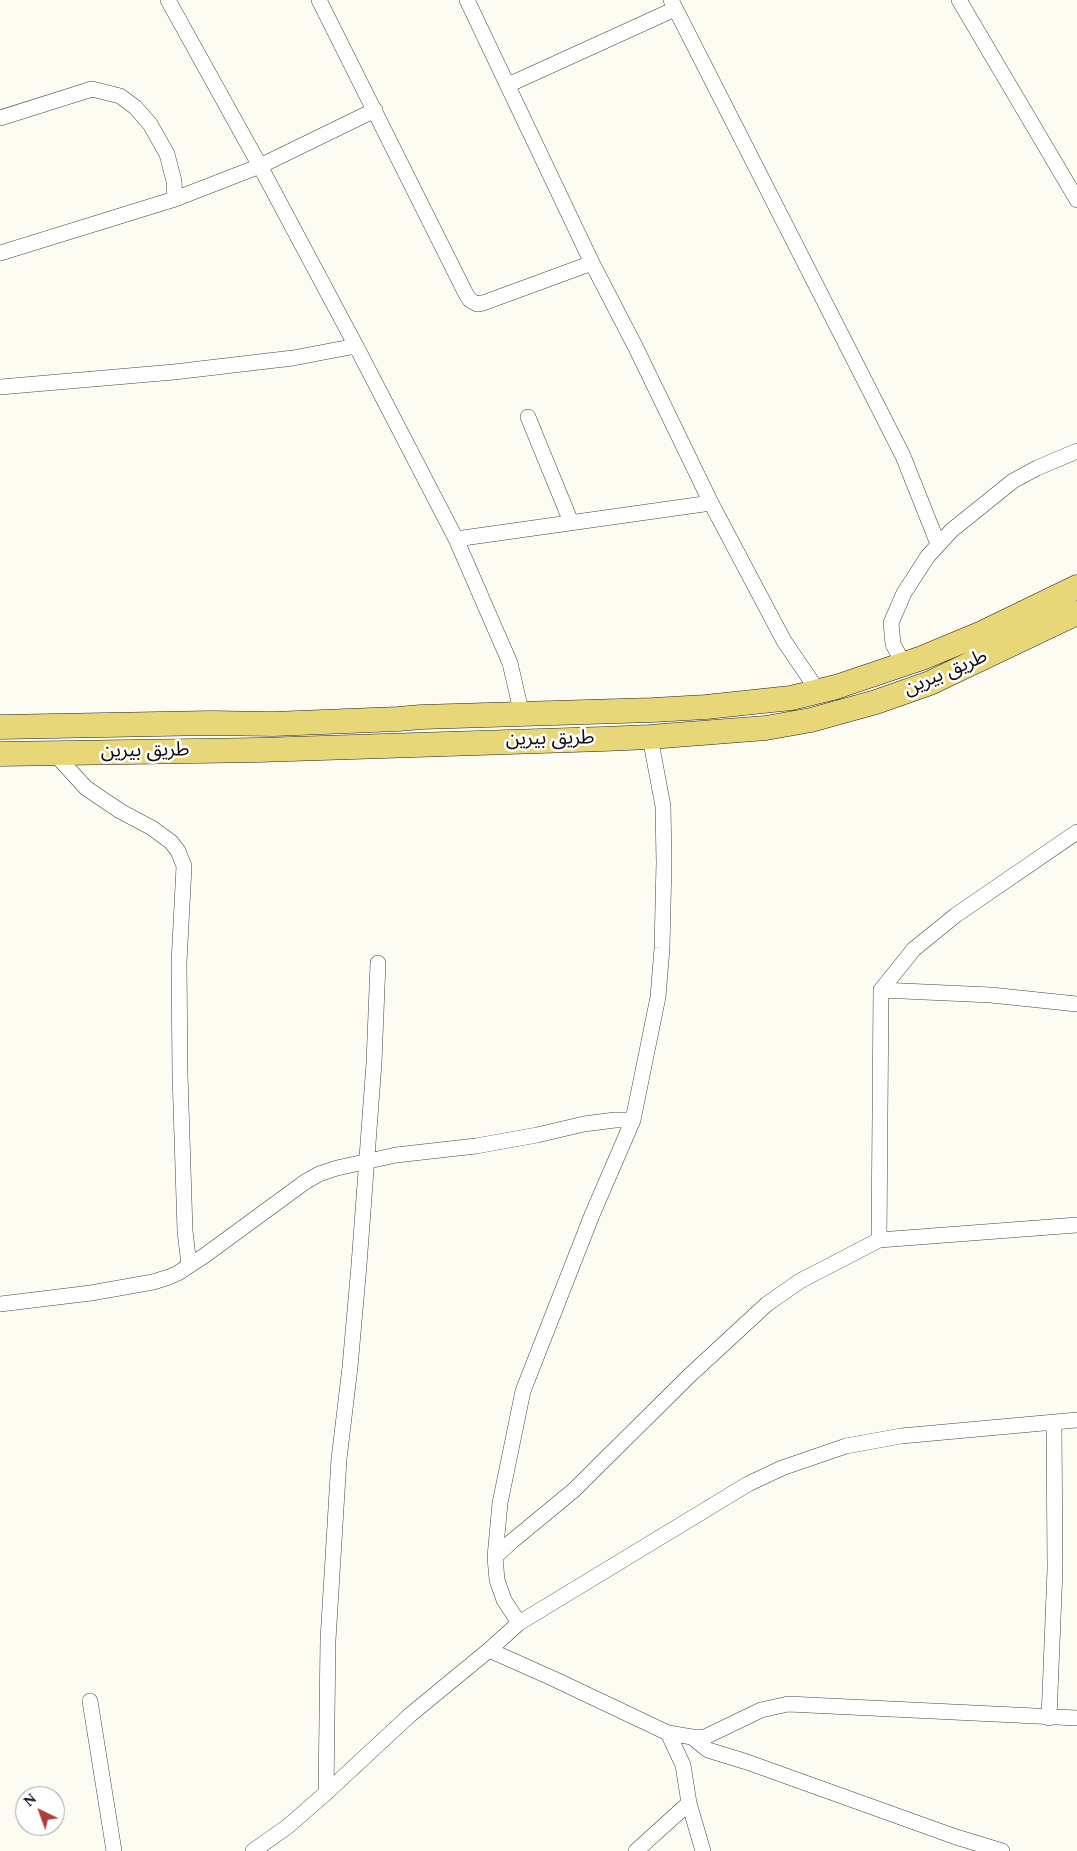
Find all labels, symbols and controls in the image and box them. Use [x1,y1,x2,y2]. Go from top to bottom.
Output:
street label: طريق بيرين [900,646,992,702]
street label: طريق بيرين [505,727,595,753]
street label: طريق بيرين [100,739,190,765]
north arrow [15,1786,65,1836]
text: N [19,1789,42,1812]

